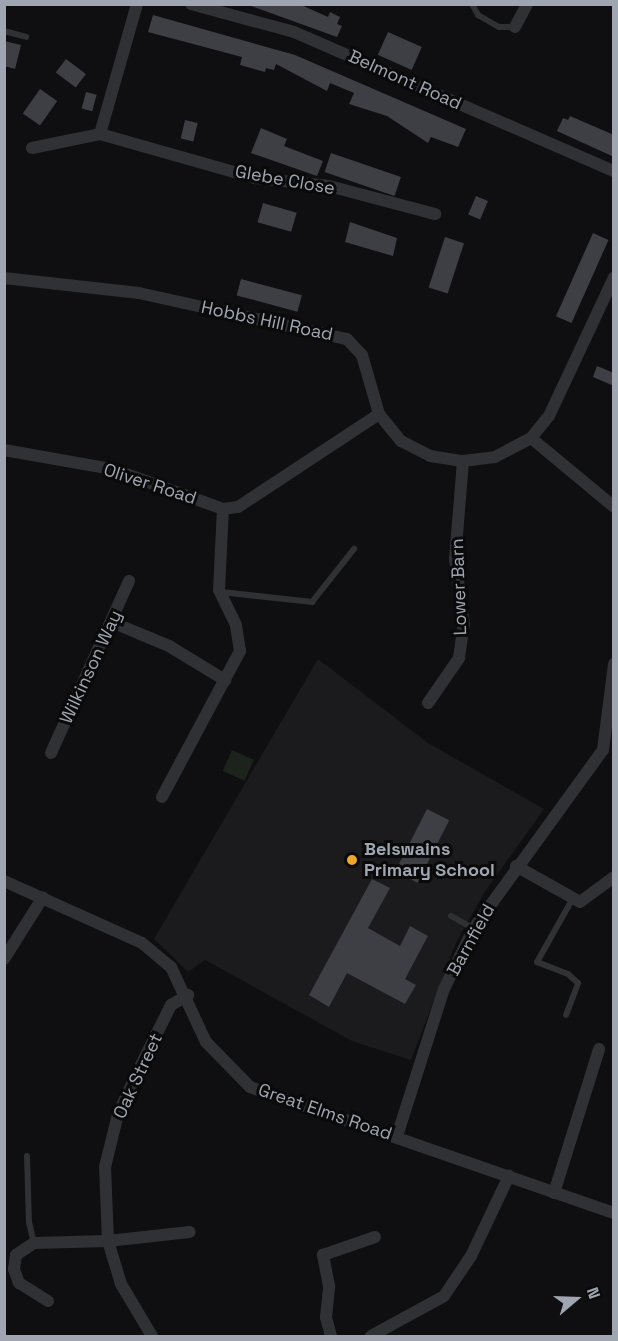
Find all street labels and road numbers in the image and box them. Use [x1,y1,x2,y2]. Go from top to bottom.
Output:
street label: Belmont Road [345,45,465,115]
street label: Glebe Close [233,161,337,199]
street label: Hobbs Hill Road [199,296,335,346]
street label: Oliver Road [101,459,199,509]
street label: Lower Barn [447,538,471,636]
street label: Wilkinson Way [55,607,127,727]
street label: Barnfield [443,900,499,980]
street label: Oak Street [109,1030,167,1122]
street label: Great Elms Road [255,1079,395,1145]

